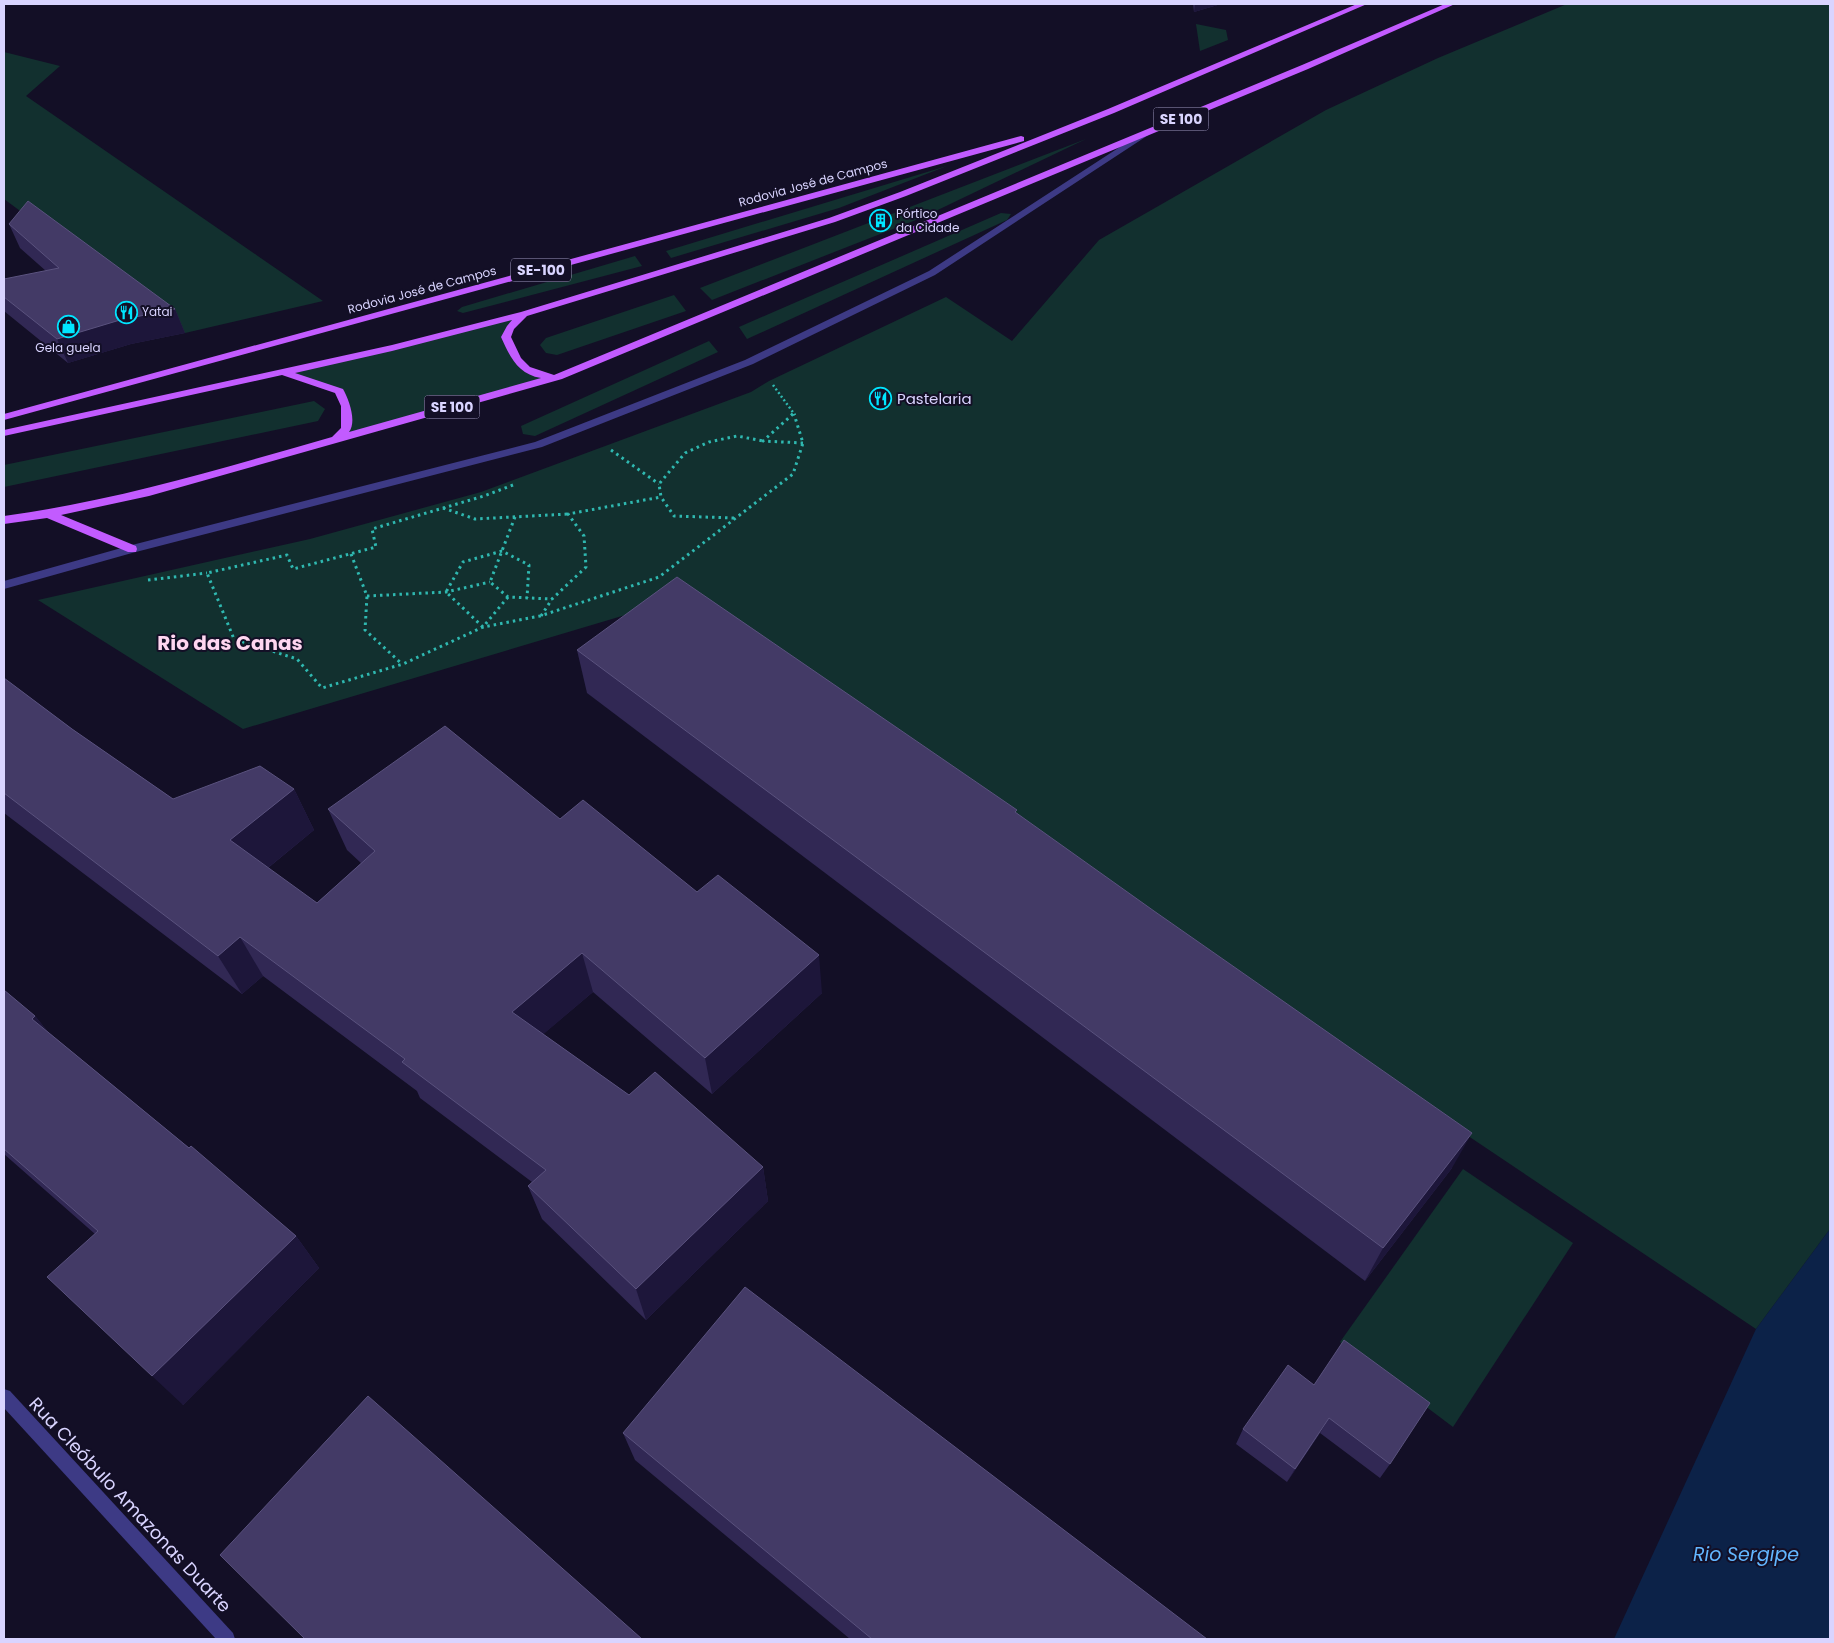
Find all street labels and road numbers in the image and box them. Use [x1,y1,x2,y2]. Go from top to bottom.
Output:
road number: SE 100 [1154,108,1208,130]
street label: Rodovia José de Campos [737,154,889,211]
road number: SE-100 [511,258,571,282]
street label: Rodovia José de Campos [346,261,498,318]
road number: SE 100 [424,396,480,418]
street label: Rua Cleóbulo Amazonas Duarte [24,1391,237,1618]

